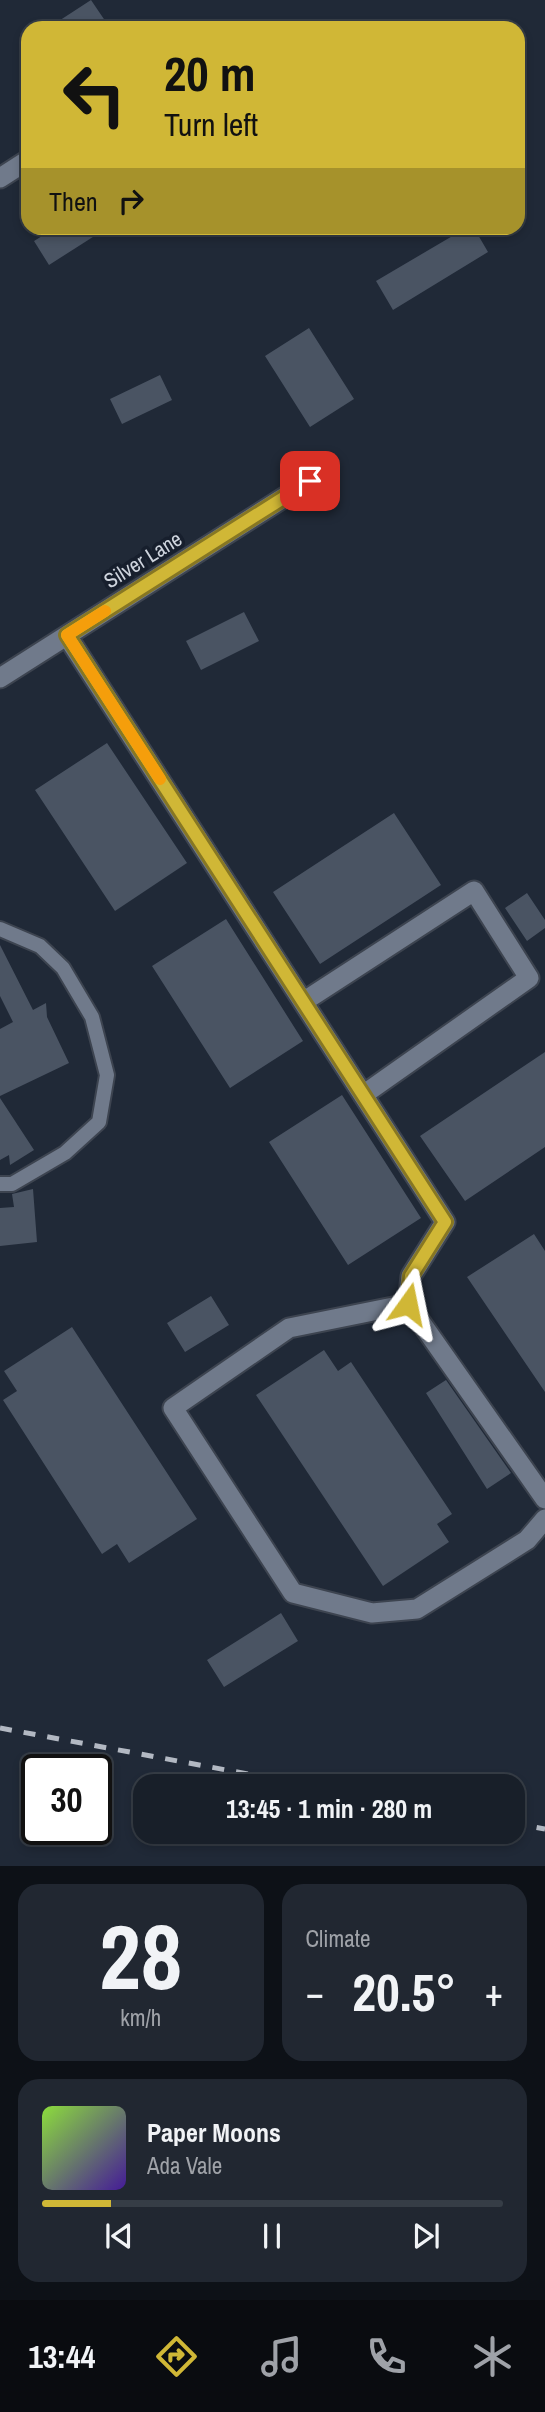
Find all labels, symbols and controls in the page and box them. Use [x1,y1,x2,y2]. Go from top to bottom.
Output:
text: 20 m [164,40,256,106]
icon: left [49,49,140,140]
text: Turn left [164,103,258,146]
icon: right [112,182,150,220]
text: Then [49,184,98,219]
pin [280,451,340,511]
icon: arrive [291,462,329,500]
street label: Silver Lane [98,524,187,595]
position arrow [371,1267,445,1341]
speed limit sign: 30 [21,1754,112,1845]
text: 13:45 · 1 min · 280 m [226,1791,432,1826]
text: 28 [99,1895,182,2017]
text: Climate [306,1923,370,1954]
text: 20.5° [352,1957,456,2027]
text: − [306,1967,324,2018]
text: + [485,1967,503,2018]
text: km/h [120,2002,161,2033]
text: Paper Moons [147,2115,281,2150]
text: Ada Vale [147,2150,222,2181]
icon: previous [100,2217,138,2255]
icon: pause [253,2217,291,2255]
icon: next [407,2217,445,2255]
icon: directions [152,2332,201,2381]
icon: music [257,2332,306,2381]
icon: phone [362,2332,411,2381]
icon: climate [468,2332,517,2381]
text: 13:44 [28,2335,95,2378]

